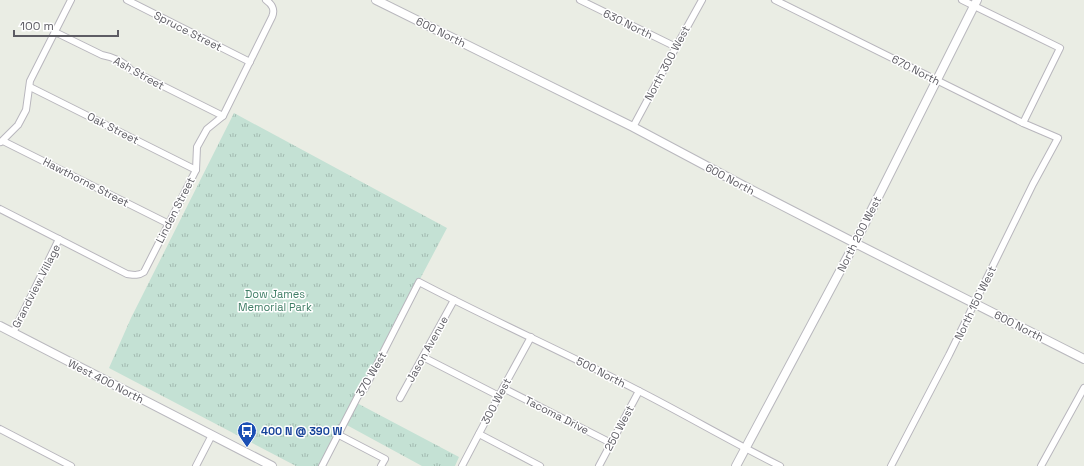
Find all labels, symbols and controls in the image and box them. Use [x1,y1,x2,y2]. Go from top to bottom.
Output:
street label: 630 North [601,6,655,42]
street label: Spruce Street [152,8,224,54]
scale bar [14,12,118,38]
street label: 600 North [414,14,468,50]
text: 100 m [20,18,54,34]
street label: North 300 West [641,23,693,103]
street label: 670 North [889,52,943,88]
street label: Ash Street [111,53,167,93]
street label: Oak Street [85,109,141,147]
street label: Hawthorne Street [41,154,131,210]
street label: 600 North [703,160,757,198]
street label: Linden Street [152,175,198,245]
street label: North 200 West [834,194,884,274]
street label: Grandview Village [9,242,63,330]
street label: North 150 West [951,264,999,342]
park label: Dow James Memorial Park [238,287,312,314]
street label: 600 North [992,308,1046,344]
street label: Jason Avenue [403,314,451,384]
street label: 370 West [353,349,389,399]
street label: 500 North [574,354,628,390]
street label: West 400 North [66,356,146,406]
street label: 300 West [478,376,514,426]
street label: Tacoma Drive [523,393,591,437]
street label: 250 West [601,403,637,453]
bus stop icon: 400 N @ 390 W [236,420,258,448]
place label: 400 N @ 390 W [261,424,342,438]

